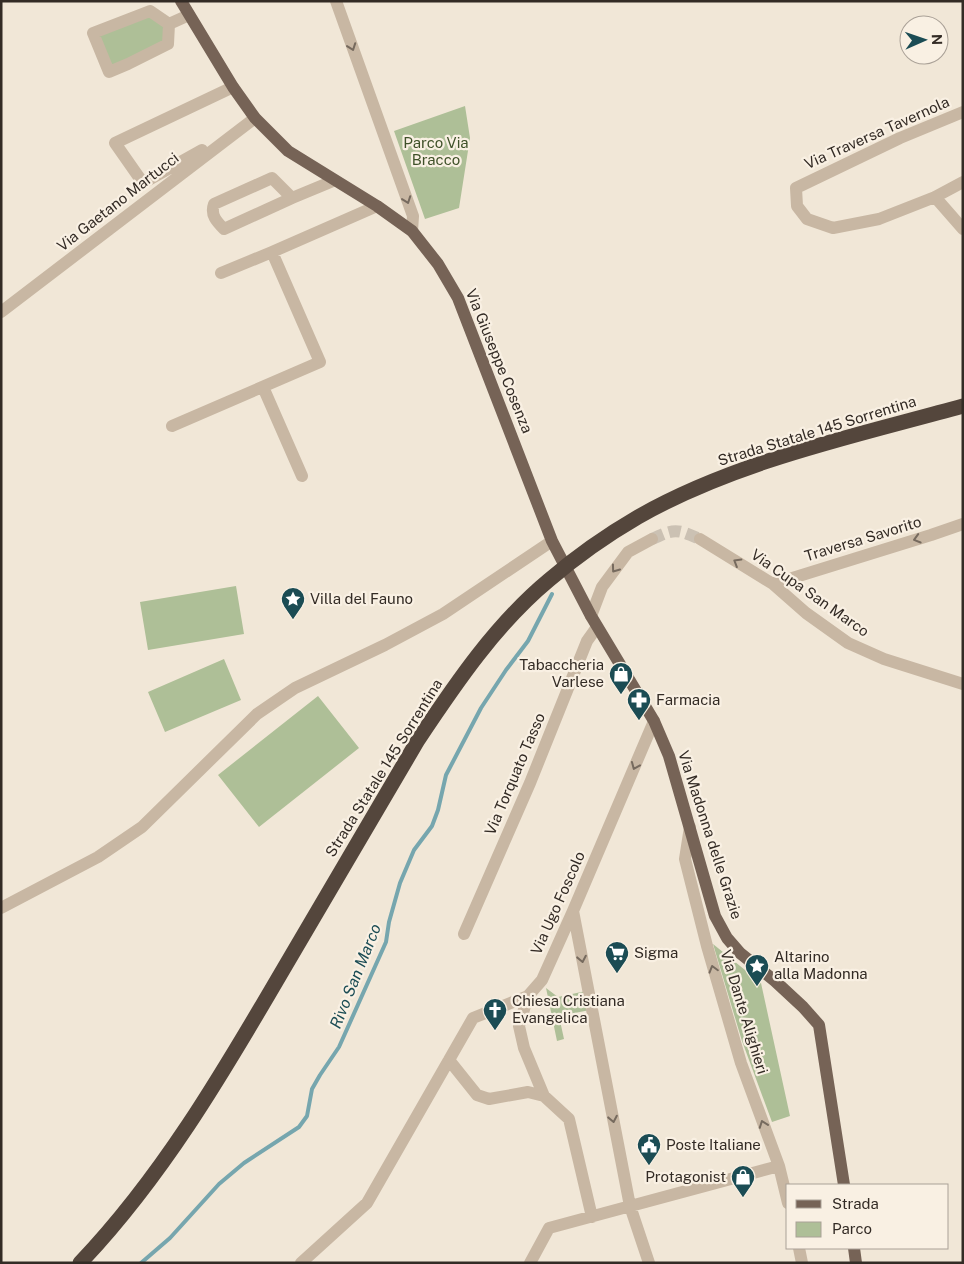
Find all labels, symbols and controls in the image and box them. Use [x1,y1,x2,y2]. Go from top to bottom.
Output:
north arrow [899,15,949,65]
text: N [929,34,945,45]
one-way arrow [346,42,356,51]
street label: Via Traversa Tavernola [802,93,952,172]
park label: Parco Via Bracco [403,134,469,168]
street label: Via Gaetano Martucci [54,149,182,254]
one-way arrow [401,195,411,204]
street label: Via Giuseppe Cosenza [463,286,536,435]
street label: Strada Statale 145 Sorrentina [716,392,918,469]
street label: Traversa Savorito [803,513,923,564]
one-way arrow [913,534,921,544]
street label: Via Cupa San Marco [748,545,873,640]
one-way arrow [733,558,742,568]
one-way arrow [612,563,621,573]
place icon: Villa del Fauno [280,586,306,620]
place label: Villa del Fauno [310,590,413,607]
place label: Tabaccheria Varlese [519,656,604,690]
shop icon: Tabaccheria Varlese [608,661,634,695]
street label: Strada Statale 145 Sorrentina [322,676,445,860]
pharmacy icon: Farmacia [626,687,652,721]
place label: Farmacia [656,691,720,708]
street label: Via Torquato Tasso [481,710,548,837]
street label: Via Madonna delle Grazie [675,749,746,921]
one-way arrow [630,761,641,770]
street label: Via Ugo Foscolo [527,849,588,957]
water label: Rivo San Marco [326,921,385,1031]
supermarket icon: Sigma [604,940,630,974]
place label: Sigma [634,944,678,961]
street label: Via Dante Alighieri [717,948,771,1076]
place label: Altarino alla Madonna [774,948,868,982]
place icon: Altarino alla Madonna [744,953,770,987]
one-way arrow [576,955,587,964]
one-way arrow [709,965,719,974]
place label: Chiesa Cristiana Evangelica [512,992,625,1026]
church icon: Chiesa Cristiana Evangelica [482,997,508,1031]
one-way arrow [608,1114,618,1123]
one-way arrow [759,1120,769,1128]
public building icon: Poste Italiane [636,1132,662,1166]
place label: Poste Italiane [666,1136,761,1153]
shop icon: Protagonist [730,1164,756,1198]
place label: Protagonist [645,1168,726,1185]
legend [786,1184,949,1249]
text: Strada [832,1195,879,1212]
text: Parco [832,1220,872,1237]

